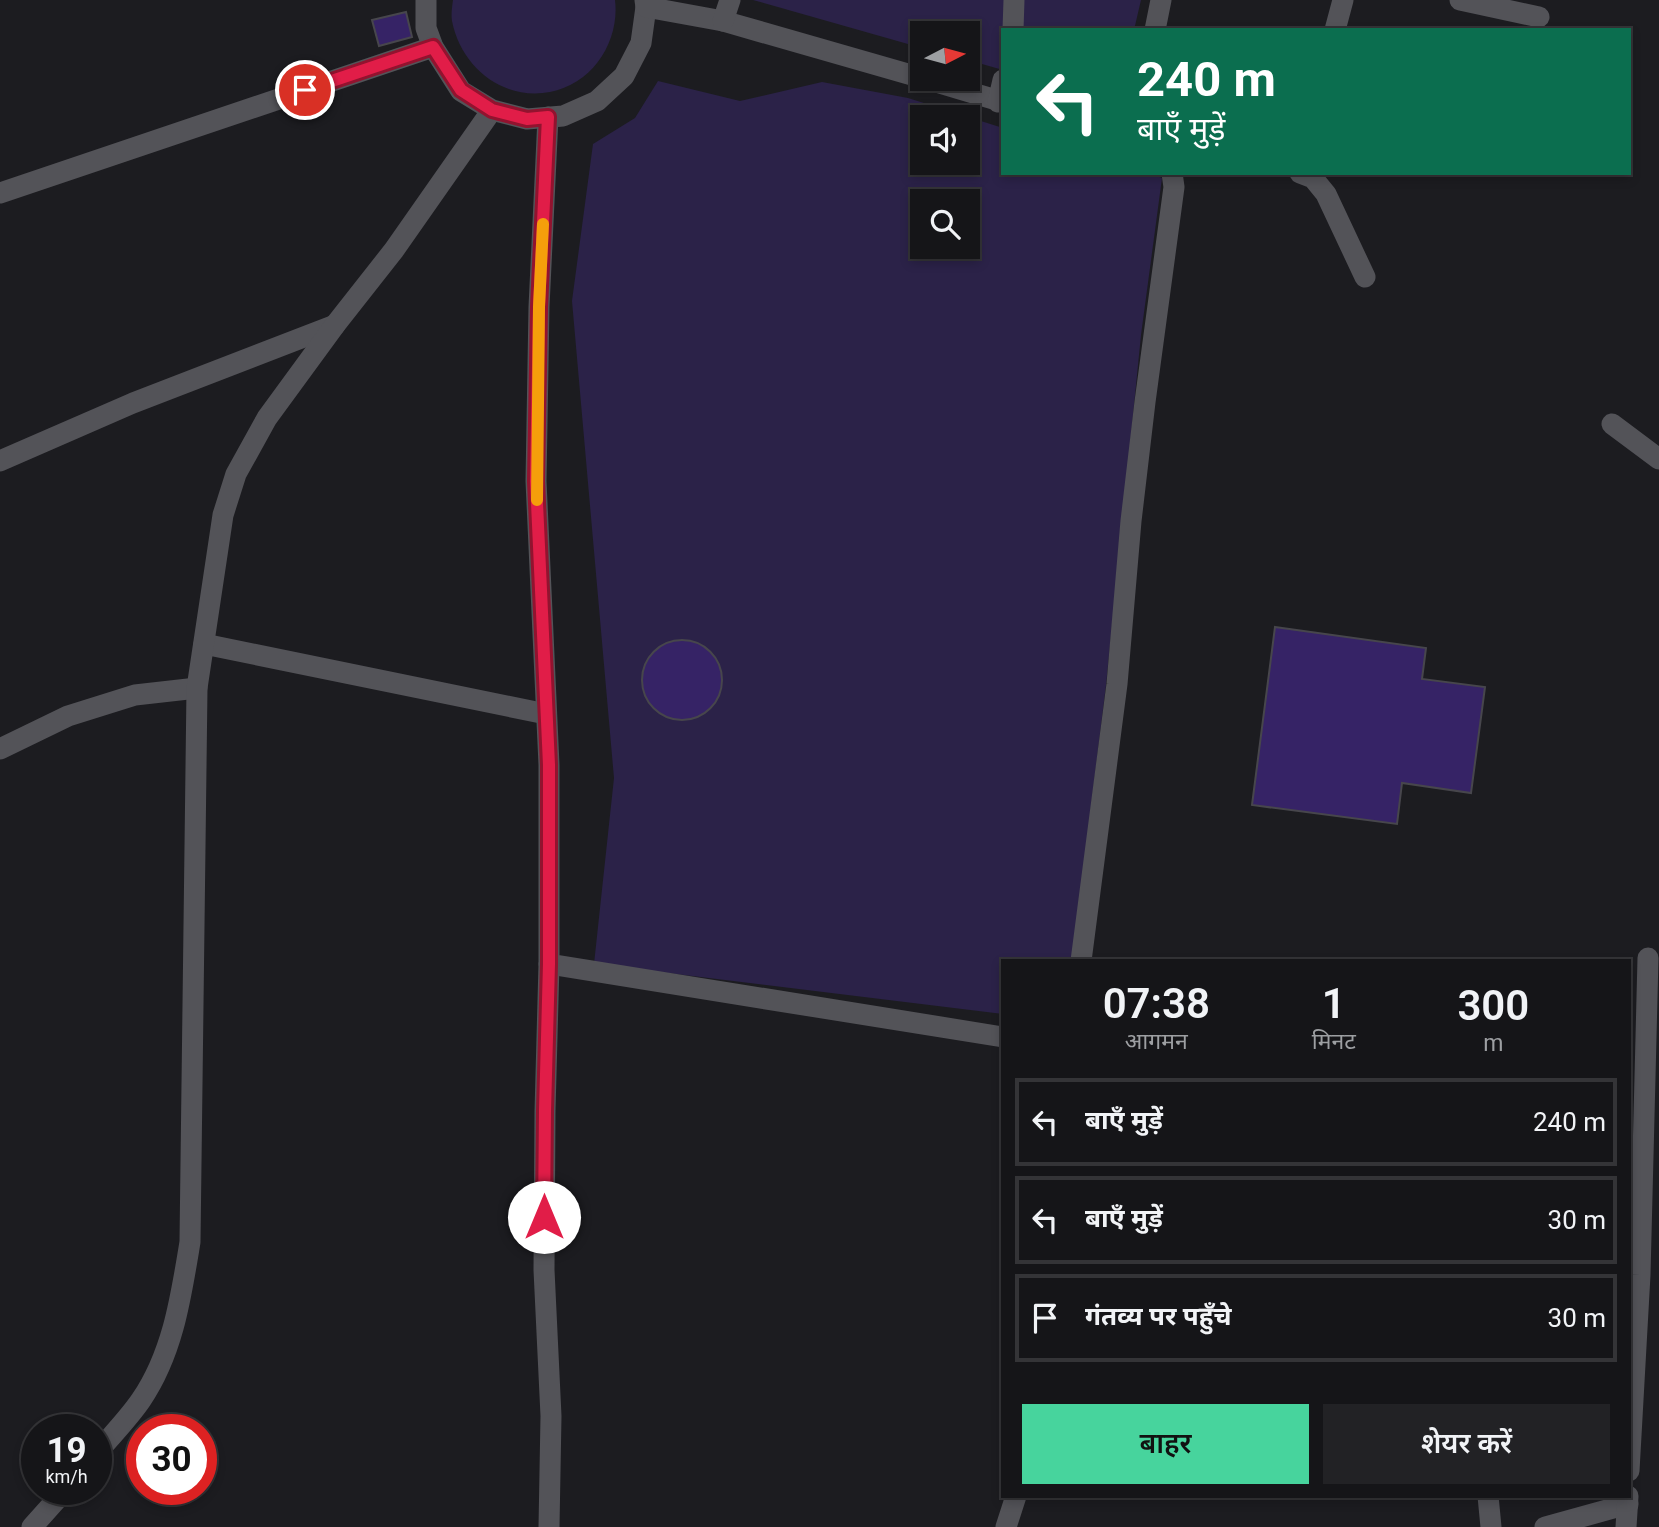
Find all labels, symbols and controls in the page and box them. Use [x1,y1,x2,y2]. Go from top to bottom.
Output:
north arrow [910,21,980,91]
map controls [910,21,980,259]
text: 240 m [1137,51,1276,108]
icon: left [1022,56,1113,147]
pin [275,60,335,120]
icon: arrive [286,71,324,109]
button: sound [910,105,980,175]
text: बाएँ मुड़ें [1137,110,1225,148]
button: search [910,189,980,259]
text: 07:38 [1103,979,1210,1028]
text: 1 [1322,979,1346,1028]
text: 300 [1457,981,1529,1030]
text: आगमन [1125,1028,1188,1055]
text: मिनट [1312,1028,1356,1055]
text: m [1483,1030,1503,1057]
icon: left [1026,1103,1064,1141]
text: बाएँ मुड़ें [1085,1105,1163,1135]
text: 240 m [1533,1107,1606,1137]
position arrow [507,1180,581,1254]
icon: left [1026,1201,1064,1239]
text: बाएँ मुड़ें [1085,1203,1163,1233]
text: 30 m [1548,1205,1606,1235]
icon: arrive [1026,1299,1064,1337]
text: गंतव्य पर पहुँचे [1085,1301,1232,1331]
text: 30 m [1548,1303,1606,1333]
button: बाहर [1022,1404,1309,1484]
button: शेयर करें [1323,1404,1610,1484]
speed limit sign: 30 [126,1414,217,1505]
text: 19 [46,1430,87,1471]
text: km/h [45,1466,88,1487]

